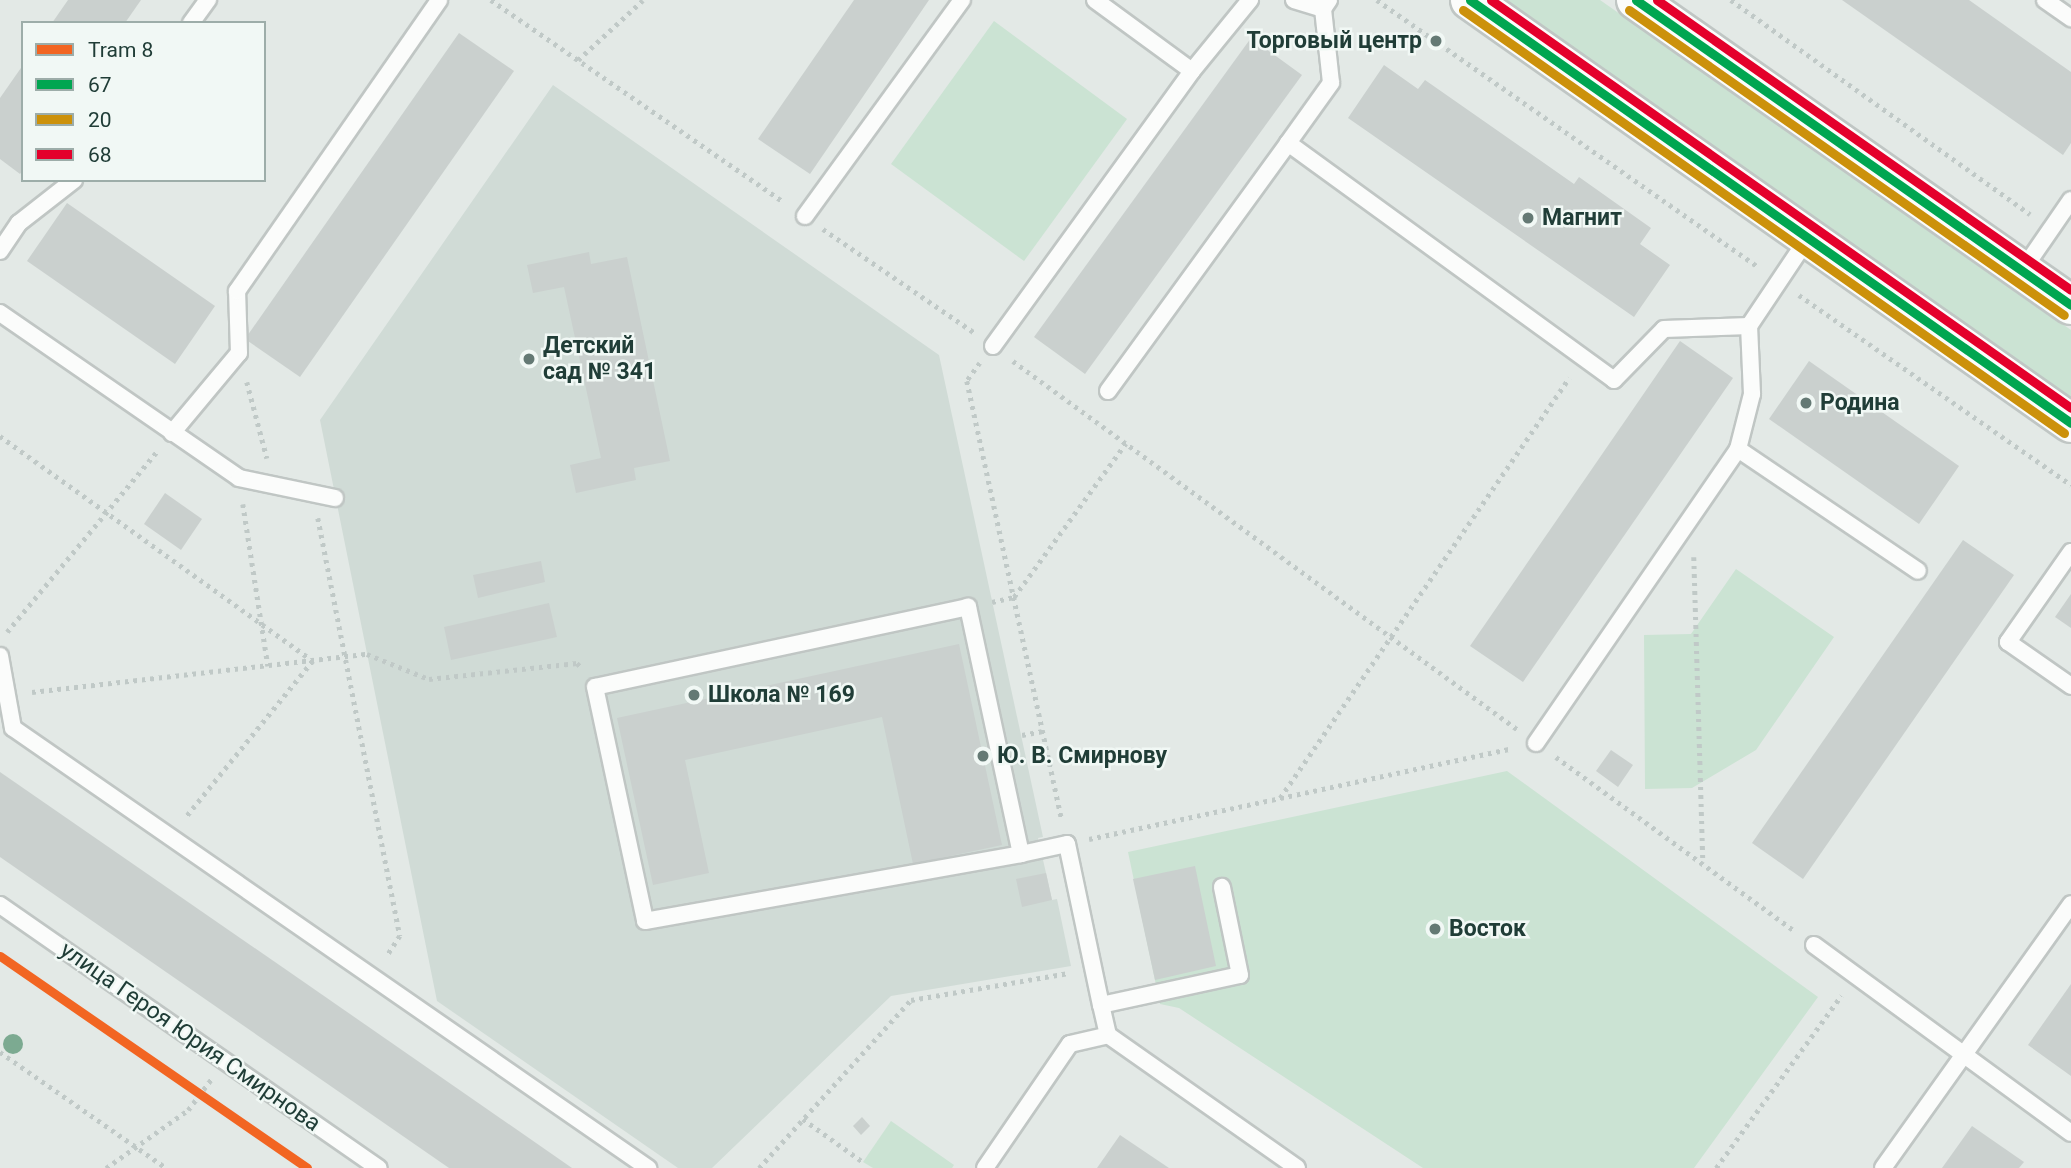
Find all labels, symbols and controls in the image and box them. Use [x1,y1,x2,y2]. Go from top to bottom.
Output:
legend [21,21,266,182]
place label: Торговый центр [1246,27,1422,55]
marker: Торговый центр [1428,33,1444,49]
text: Tram 8 [88,38,153,62]
text: 67 [88,73,112,97]
text: 20 [88,108,112,132]
text: 68 [88,143,112,167]
place label: Магнит [1542,204,1622,232]
marker: Магнит [1520,210,1536,226]
place label: Детский сад № 341 [543,332,656,386]
marker: Детский сад № 341 [521,351,537,367]
place label: Родина [1820,389,1900,417]
marker: Родина [1798,395,1814,411]
place label: Школа № 169 [708,681,855,709]
marker: Школа № 169 [686,687,702,703]
place label: Ю. В. Смирнову [997,742,1167,770]
marker: Ю. В. Смирнову [975,748,991,764]
place label: Восток [1449,915,1526,943]
marker: Восток [1427,921,1443,937]
street label: улица Героя Юрия Смирнова [55,936,325,1138]

